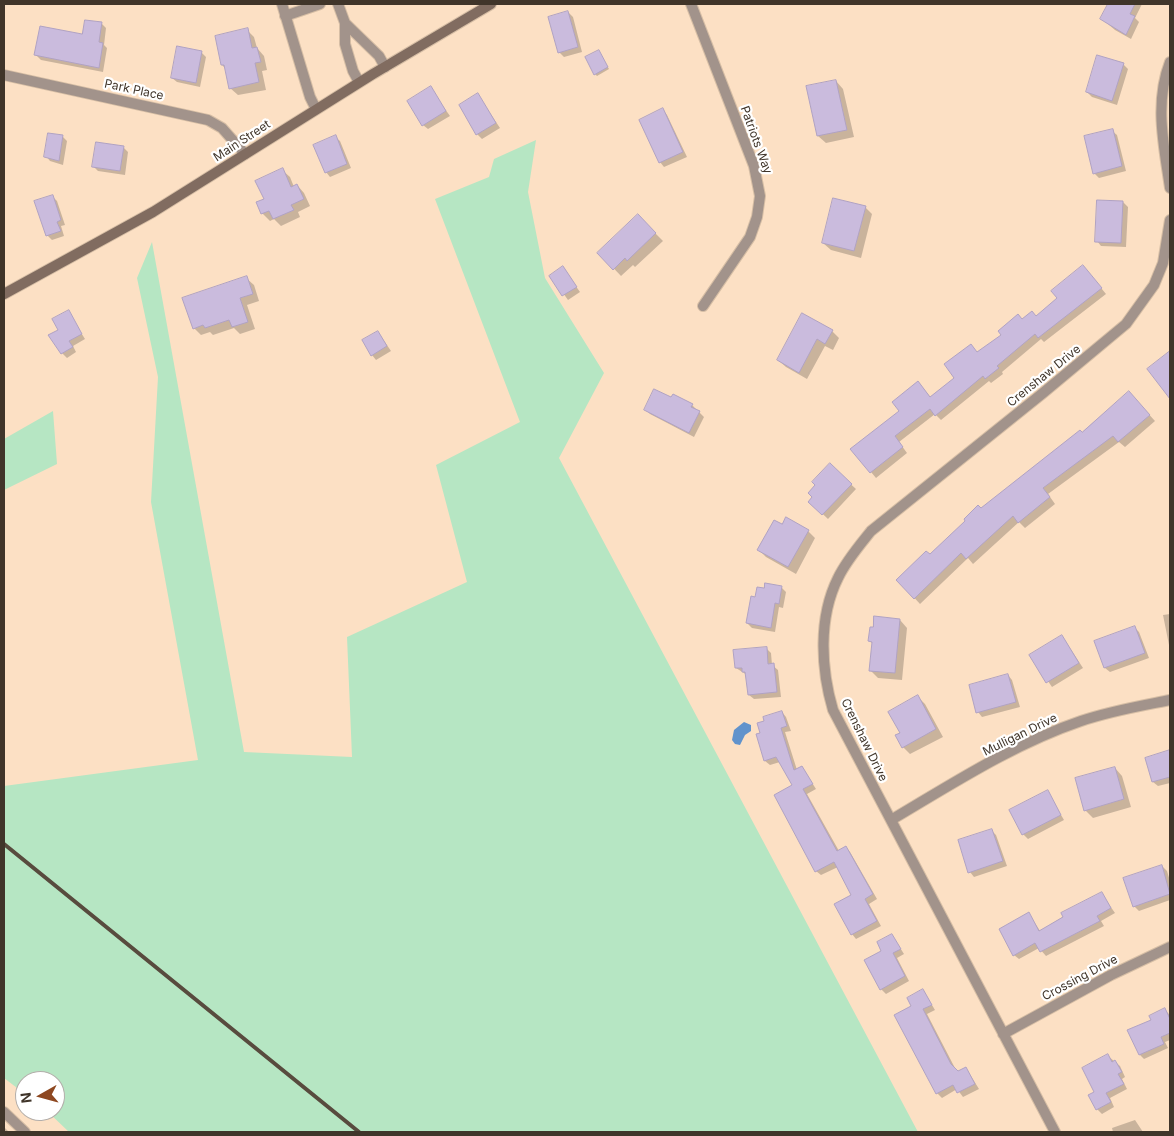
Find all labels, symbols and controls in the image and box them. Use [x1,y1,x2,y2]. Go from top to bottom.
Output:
street label: Park Place [103,77,165,103]
street label: Patriots Way [737,104,775,176]
street label: Main Street [211,117,273,165]
street label: Crenshaw Drive [1004,342,1084,410]
street label: Crenshaw Drive [838,696,890,784]
street label: Mulligan Drive [980,711,1060,759]
street label: Crossing Drive [1040,952,1120,1004]
north arrow [15,1071,65,1121]
text: N [17,1091,35,1104]

